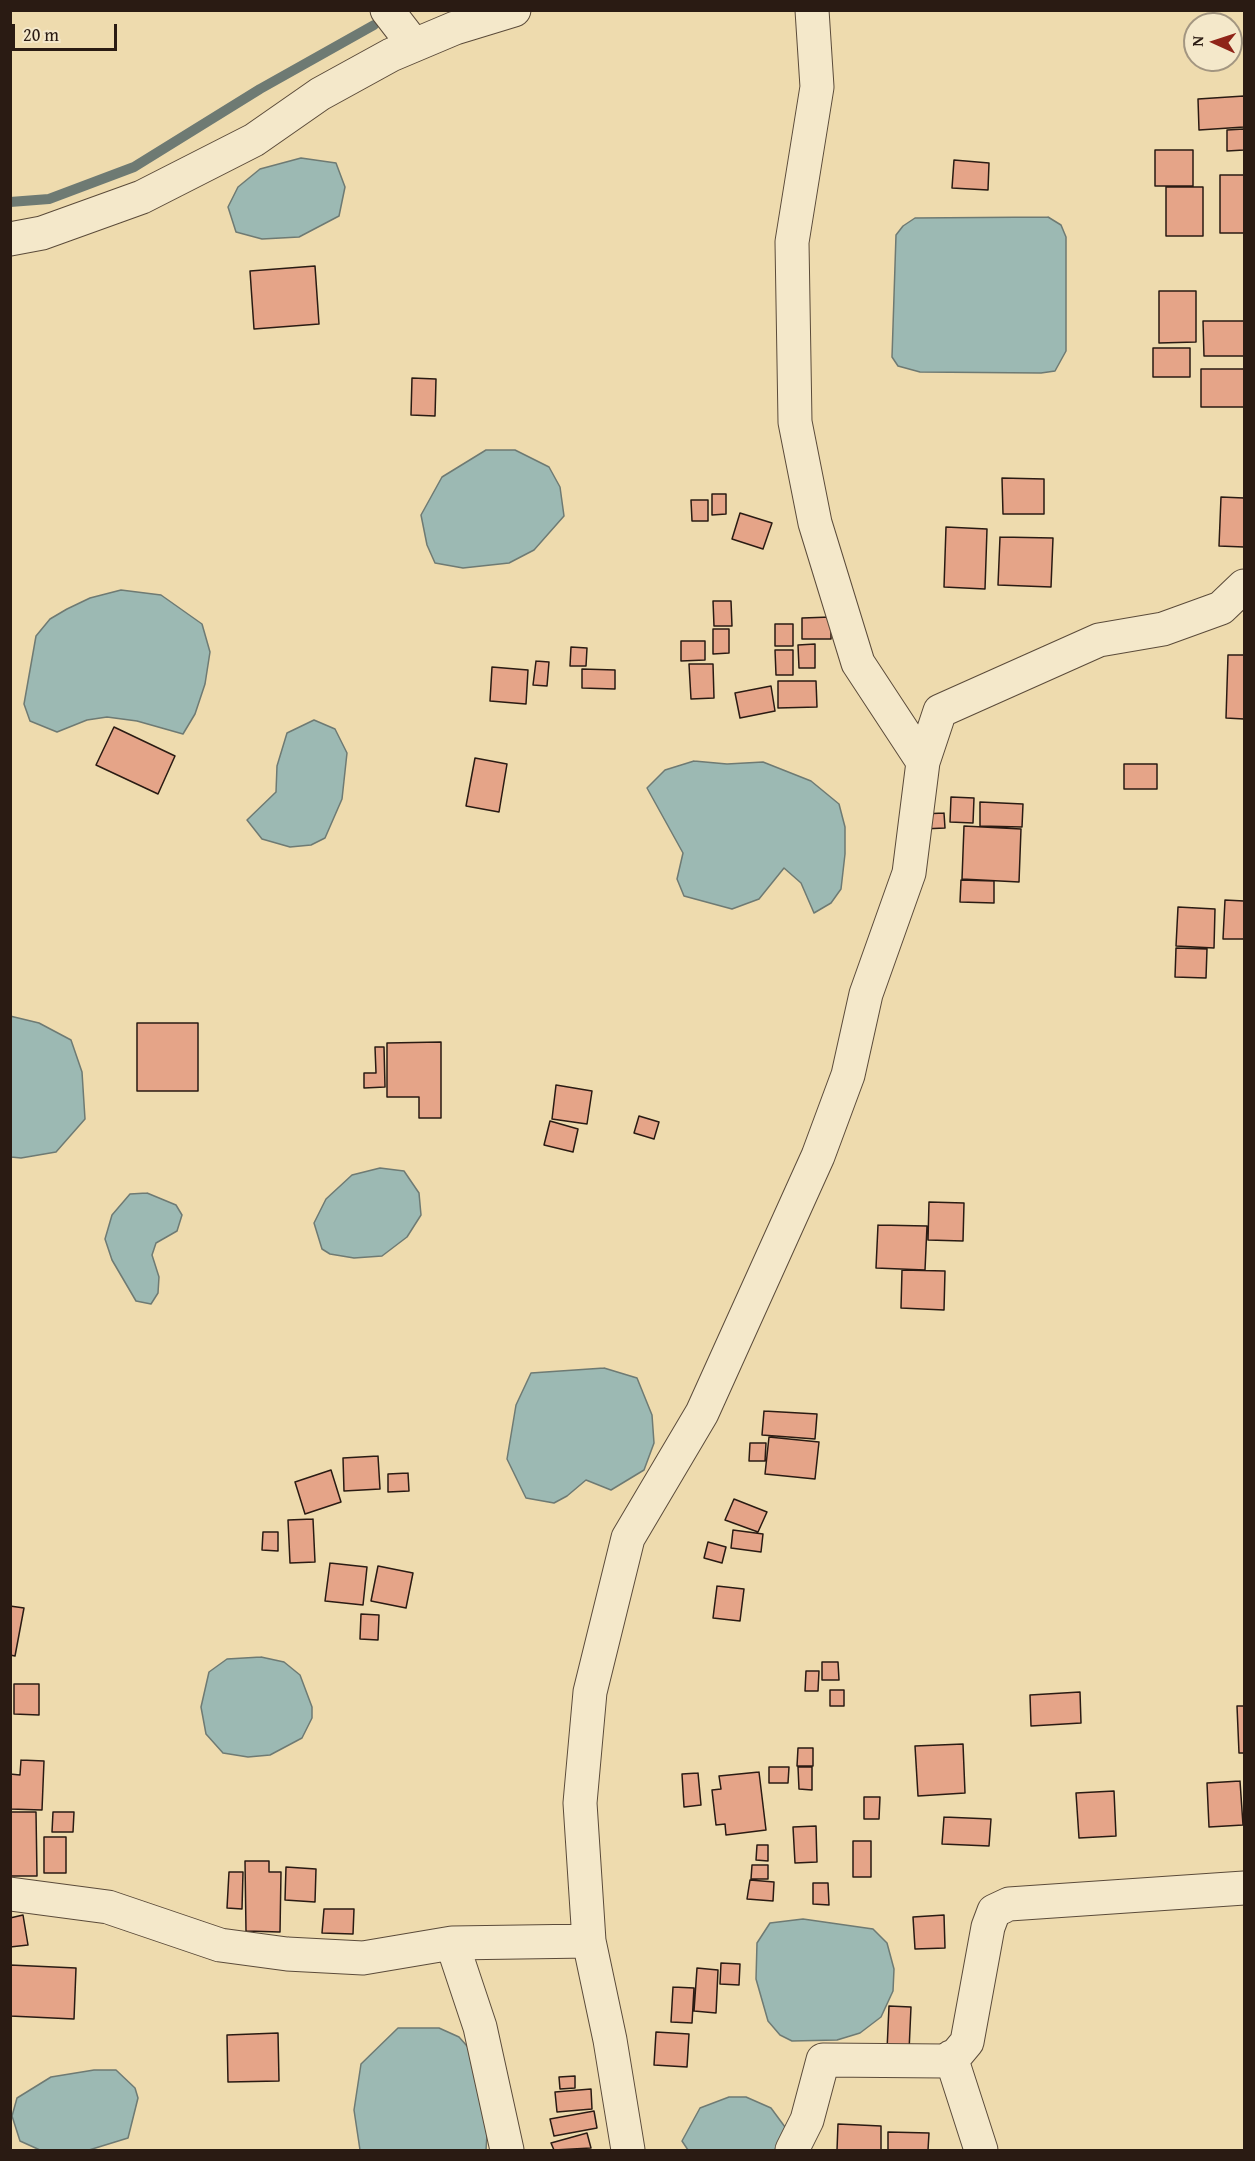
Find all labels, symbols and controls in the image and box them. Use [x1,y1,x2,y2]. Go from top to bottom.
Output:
scale bar [15,12,120,50]
north arrow [1183,12,1243,72]
text: 20 m [23,21,59,48]
text: N [1185,35,1209,47]

